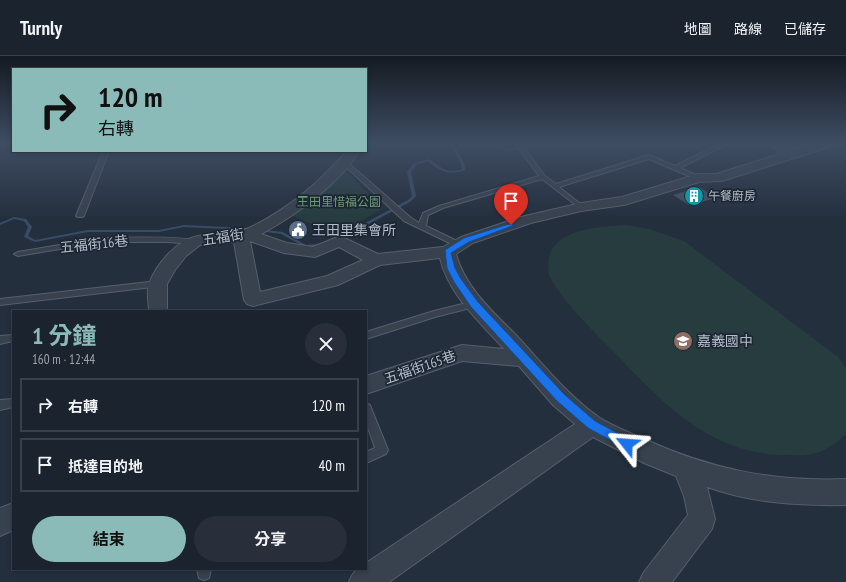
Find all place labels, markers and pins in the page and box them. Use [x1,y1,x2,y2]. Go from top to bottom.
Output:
pin [494,184,528,225]
building icon: 午餐廚房 [683,185,705,207]
place label: 午餐廚房 [708,188,756,203]
public building icon: 王田里集會所 [287,219,309,241]
place label: 王田里集會所 [312,221,396,239]
school or university icon: 嘉義國中 [672,330,694,352]
place label: 嘉義國中 [697,332,753,350]

